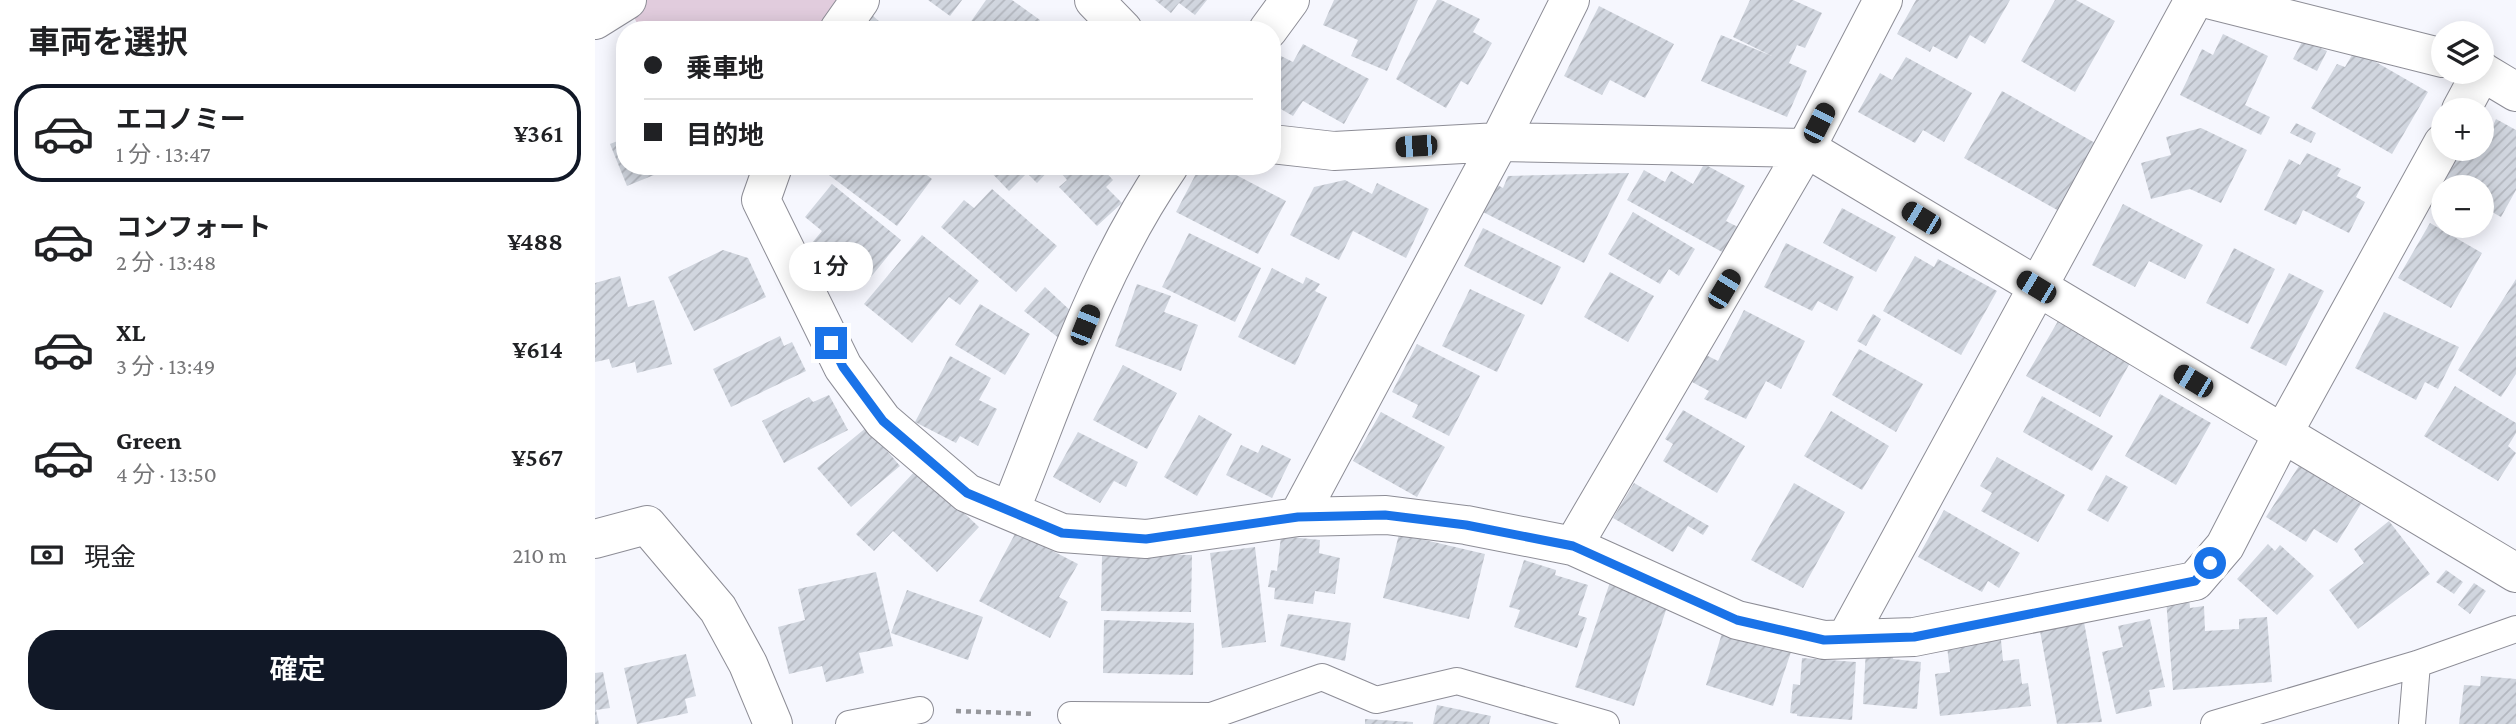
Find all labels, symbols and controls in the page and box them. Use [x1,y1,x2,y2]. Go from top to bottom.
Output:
map controls [2431,21,2494,238]
button: layers [2431,21,2494,84]
text: 車両を選択 [28,24,188,60]
text: 乗車地 [686,54,764,83]
button: + [2431,98,2494,161]
car [1801,100,1838,146]
icon: car [32,102,95,165]
text: エコノミー [116,105,246,134]
text: ¥361 [514,119,563,148]
text: 目的地 [686,121,764,150]
car [1395,134,1438,158]
text: 1 分 · 13:47 [116,141,211,167]
button: − [2431,175,2494,238]
car [1898,198,1945,238]
icon: car [32,210,95,273]
text: コンフォート [116,213,271,242]
text: ¥488 [508,227,563,256]
callout: 1 分 [789,242,873,290]
text: 2 分 · 13:48 [116,249,216,275]
text: 1 分 [813,253,849,279]
car [1705,266,1744,312]
car [2013,267,2060,307]
car [1068,302,1103,348]
icon: car [32,318,95,381]
text: XL [116,318,145,347]
route end [815,327,847,359]
text: ¥614 [512,335,563,364]
text: 3 分 · 13:49 [116,353,215,379]
car [2170,361,2217,401]
icon: car [32,426,95,489]
text: Green [116,426,182,455]
text: ¥567 [512,443,563,472]
text: 4 分 · 13:50 [116,461,217,487]
icon: cash [28,536,66,574]
text: 210 m [513,542,567,568]
text: 現金 [84,543,136,572]
route start [2194,547,2226,579]
button: 確定 [28,630,567,710]

